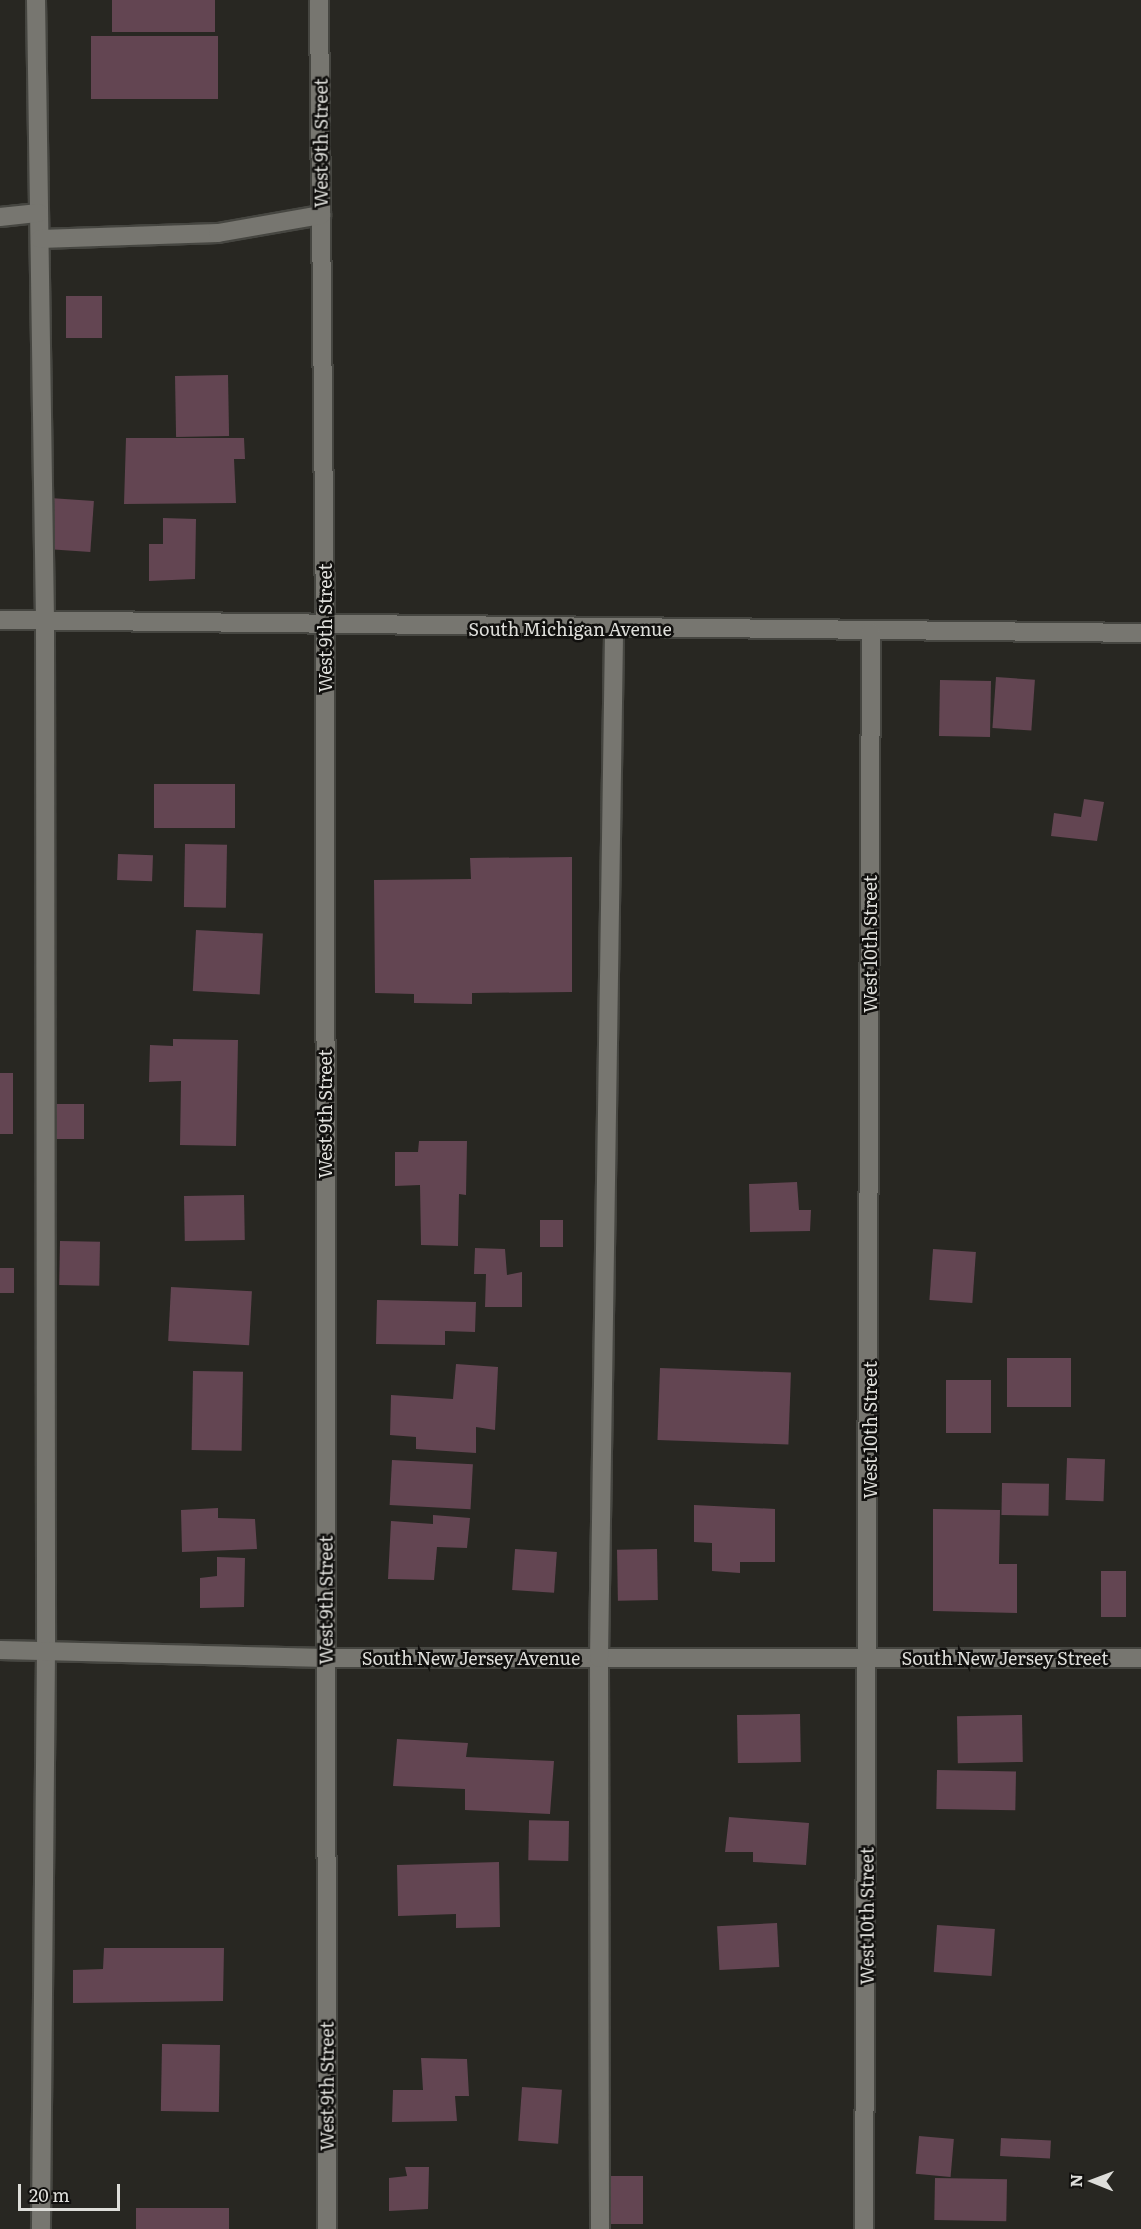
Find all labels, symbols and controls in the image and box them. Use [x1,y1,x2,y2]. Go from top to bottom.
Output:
street label: West 9th Street [310,78,332,208]
street label: West 9th Street [314,563,336,693]
street label: South Michigan Avenue [468,618,672,640]
street label: West 10th Street [859,875,881,1013]
street label: West 9th Street [314,1049,336,1179]
street label: West 10th Street [859,1361,881,1499]
street label: West 9th Street [315,1535,337,1665]
street label: South New Jersey Avenue [362,1647,580,1669]
street label: South New Jersey Street [902,1647,1108,1669]
street label: West 10th Street [856,1847,878,1985]
street label: West 9th Street [316,2021,338,2151]
north arrow [1063,2151,1123,2211]
scale bar [21,2172,123,2210]
text: N [1063,2174,1087,2188]
text: 20 m [29,2181,70,2208]

